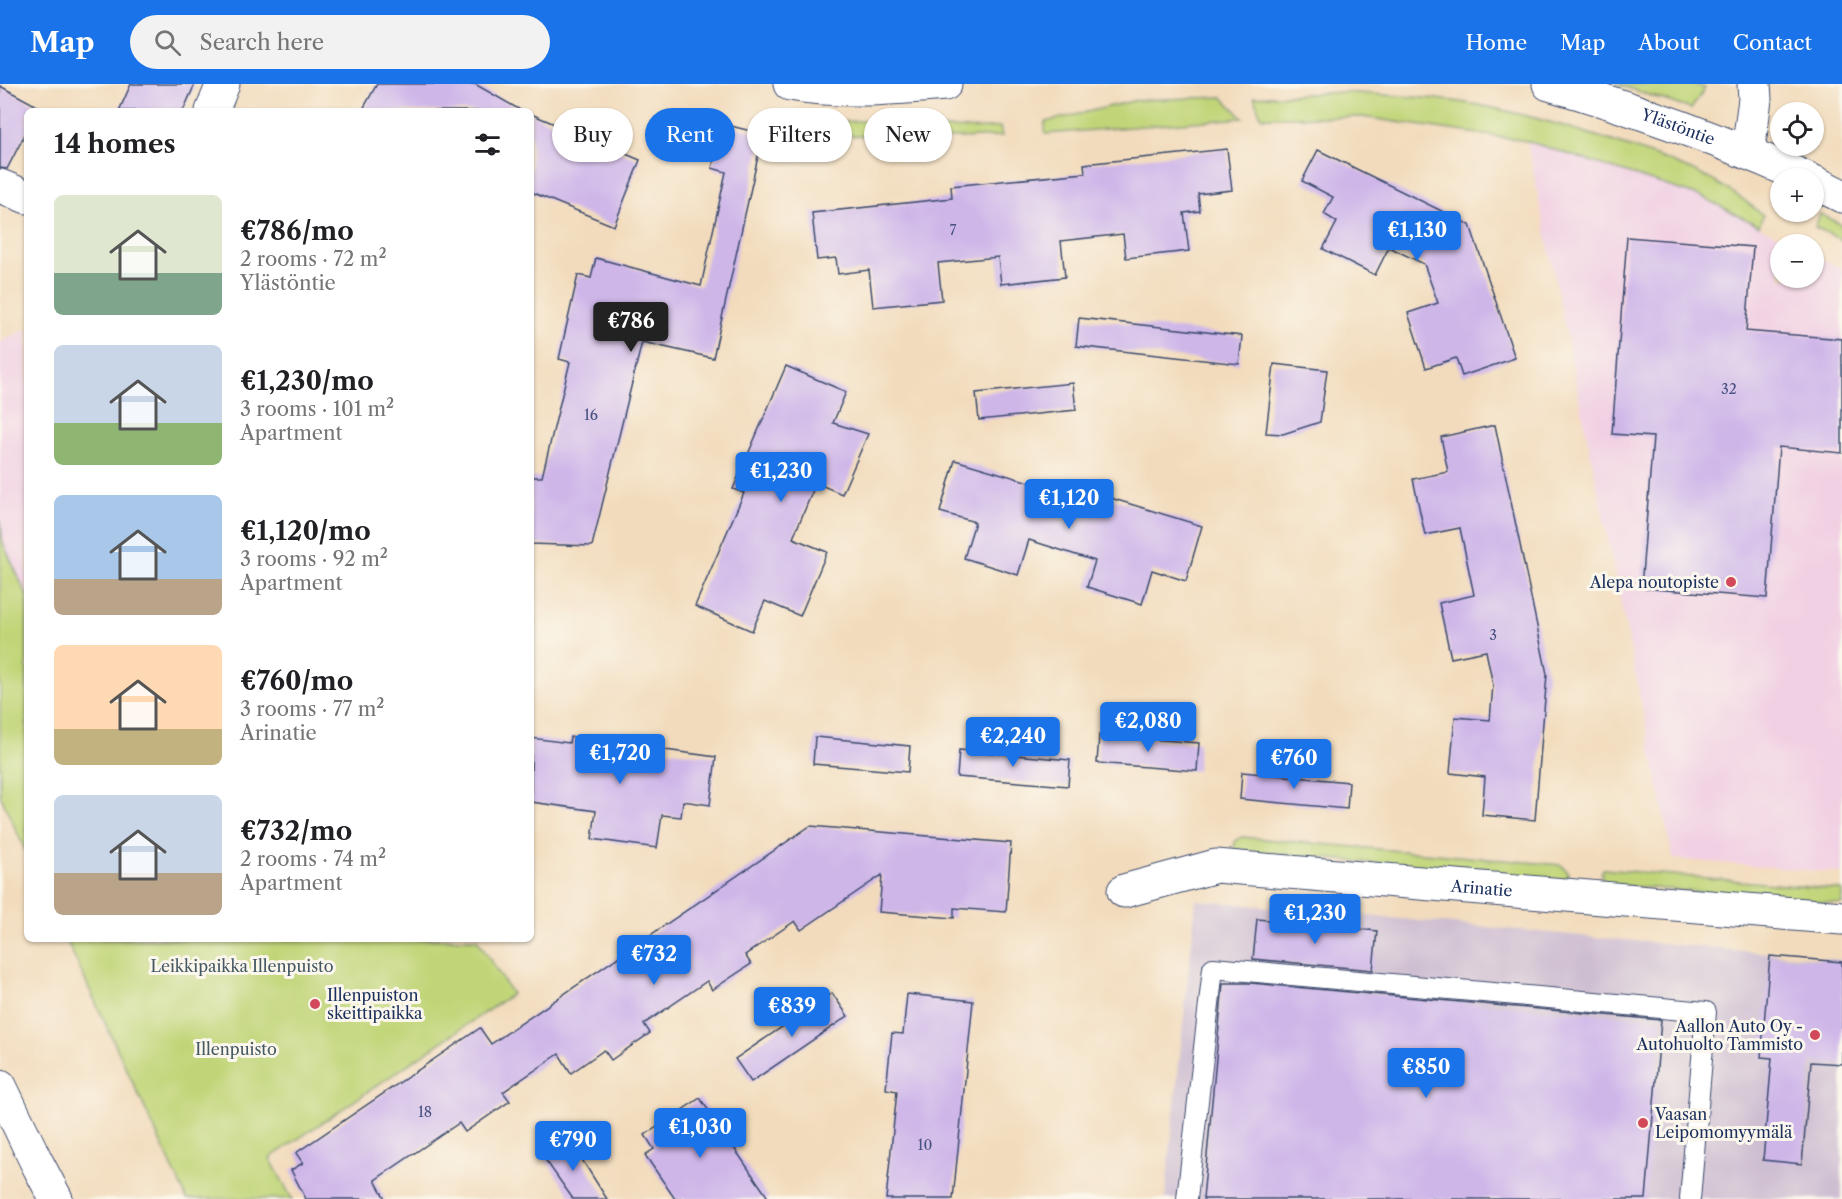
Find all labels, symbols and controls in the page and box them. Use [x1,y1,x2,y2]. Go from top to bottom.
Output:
search box [130,15,550,69]
text: Map [30,25,94,59]
icon: search [151,26,184,59]
text: Search here [199,29,324,56]
text: Home [1466,30,1527,55]
text: Map [1560,30,1605,55]
text: About [1638,30,1700,55]
text: Contact [1733,30,1812,55]
map controls [1770,102,1824,288]
button: locate [1770,102,1824,156]
street label: Ylästöntie [1638,104,1718,149]
chip: Buy [552,108,633,162]
chip: Rent [645,108,735,162]
chip: Filters [747,108,852,162]
chip: New [864,108,952,162]
text: 14 homes [54,128,176,160]
icon: filters [471,128,504,161]
button: + [1770,168,1824,222]
pin: €1,130 [1368,211,1466,262]
text: €786/mo [240,215,354,247]
text: €1,130 [1387,218,1447,242]
icon: home [102,219,174,291]
house number: 7 [950,221,957,239]
button: − [1770,234,1824,288]
text: 2 rooms · 72 m² [240,247,387,271]
text: Ylästöntie [240,271,336,295]
pin: €786 [595,302,667,353]
text: €786 [607,309,655,333]
text: €1,230/mo [240,365,374,397]
icon: home [102,369,174,441]
house number: 32 [1721,380,1737,398]
text: 3 rooms · 101 m² [240,397,394,421]
house number: 16 [584,406,598,424]
text: Apartment [240,421,343,445]
pin: €1,230 [732,452,830,503]
text: €1,230 [749,459,813,483]
pin: €1,120 [1020,479,1118,530]
text: €1,120 [1039,486,1099,510]
text: €1,120/mo [240,515,371,547]
icon: home [102,519,174,591]
text: 3 rooms · 92 m² [240,547,388,571]
text: Apartment [240,571,343,595]
place label: Alepa noutopiste [1589,572,1719,592]
marker: Alepa noutopiste [1724,575,1738,589]
house number: 3 [1489,626,1497,644]
text: €760/mo [240,665,353,697]
icon: home [102,669,174,741]
text: 3 rooms · 77 m² [240,697,384,721]
pin: €2,080 [1099,702,1197,753]
text: €2,080 [1114,709,1182,733]
pin: €2,240 [964,717,1062,768]
text: Arinatie [240,721,317,745]
text: €2,240 [980,724,1046,748]
pin: €1,720 [571,734,669,785]
pin: €760 [1258,739,1330,790]
text: €1,720 [589,741,651,765]
text: €760 [1270,746,1318,770]
text: €732/mo [240,815,352,847]
icon: home [102,819,174,891]
text: 2 rooms · 74 m² [240,847,386,871]
text: Apartment [240,871,343,895]
street label: Arinatie [1449,875,1513,901]
pin: €1,230 [1266,894,1364,945]
text: €1,230 [1283,901,1347,925]
pin: €732 [618,935,690,986]
text: €732 [631,942,677,966]
park label: Leikkipaikka Illenpuisto [151,956,334,976]
place label: Illenpuiston skeittipaikka [327,985,423,1023]
pin: €839 [756,987,828,1038]
text: €839 [768,994,816,1018]
marker: Illenpuiston skeittipaikka [308,997,322,1011]
place label: Aallon Auto Oy - Autohuolto Tammisto [1635,1016,1803,1054]
marker: Aallon Auto Oy - Autohuolto Tammisto [1808,1028,1822,1042]
park label: Illenpuisto [195,1039,277,1059]
pin: €850 [1390,1048,1462,1099]
text: €850 [1402,1055,1450,1079]
house number: 18 [418,1103,432,1121]
place label: Vaasan Leipomomyymälä [1654,1104,1793,1142]
pin: €1,030 [651,1108,749,1159]
text: €1,030 [668,1115,732,1139]
marker: Vaasan Leipomomyymälä [1636,1116,1650,1130]
pin: €790 [537,1121,609,1172]
text: €790 [549,1128,597,1152]
house number: 10 [918,1136,932,1154]

